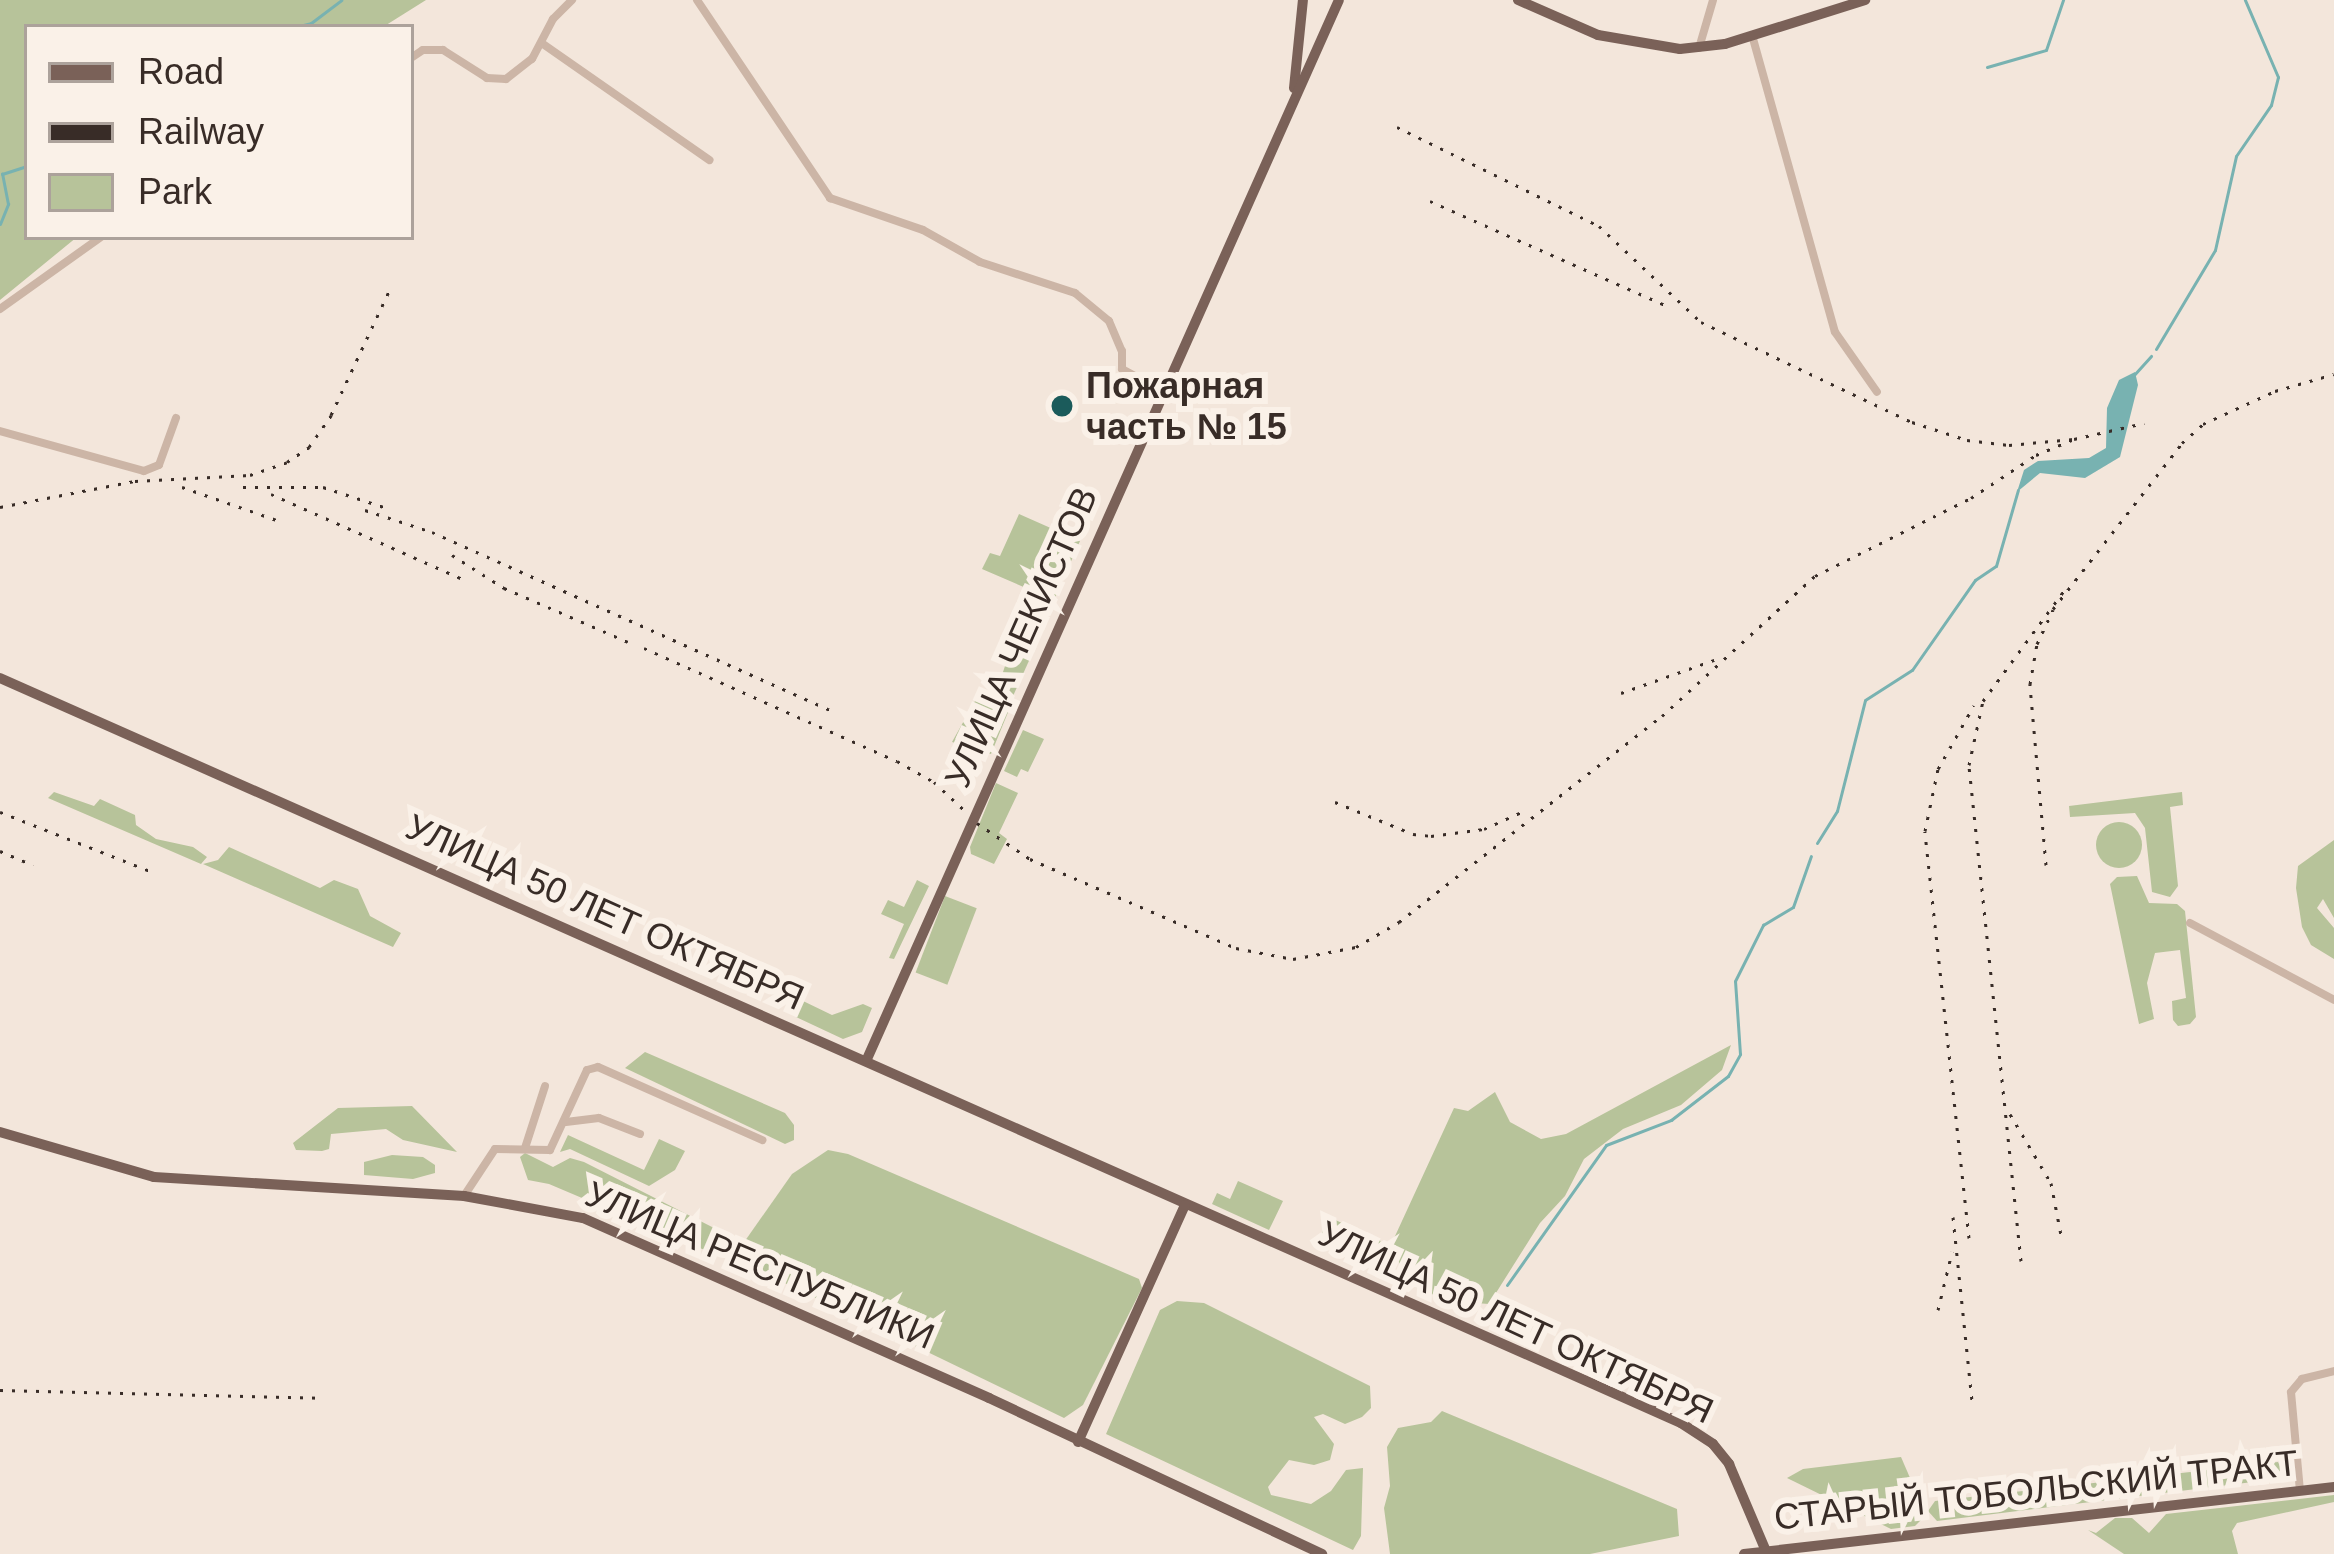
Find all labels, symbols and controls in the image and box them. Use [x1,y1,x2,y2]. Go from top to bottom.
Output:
legend [24,24,414,240]
text: Road [138,51,224,92]
text: Railway [138,111,264,152]
text: Park [138,171,212,212]
place label: Пожарная часть № 15 [1086,363,1287,448]
marker: Пожарная часть № 15 [1049,393,1075,419]
street label: УЛИЦА ЧЕКИСТОВ [935,480,1107,794]
street label: УЛИЦА 50 ЛЕТ ОКТЯБРЯ [400,805,810,1019]
street label: УЛИЦА РЕСПУБЛИКИ [579,1172,941,1358]
street label: УЛИЦА 50 ЛЕТ ОКТЯБРЯ [1312,1211,1720,1433]
street label: СТАРЫЙ ТОБОЛЬСКИЙ ТРАКТ [1772,1441,2300,1539]

